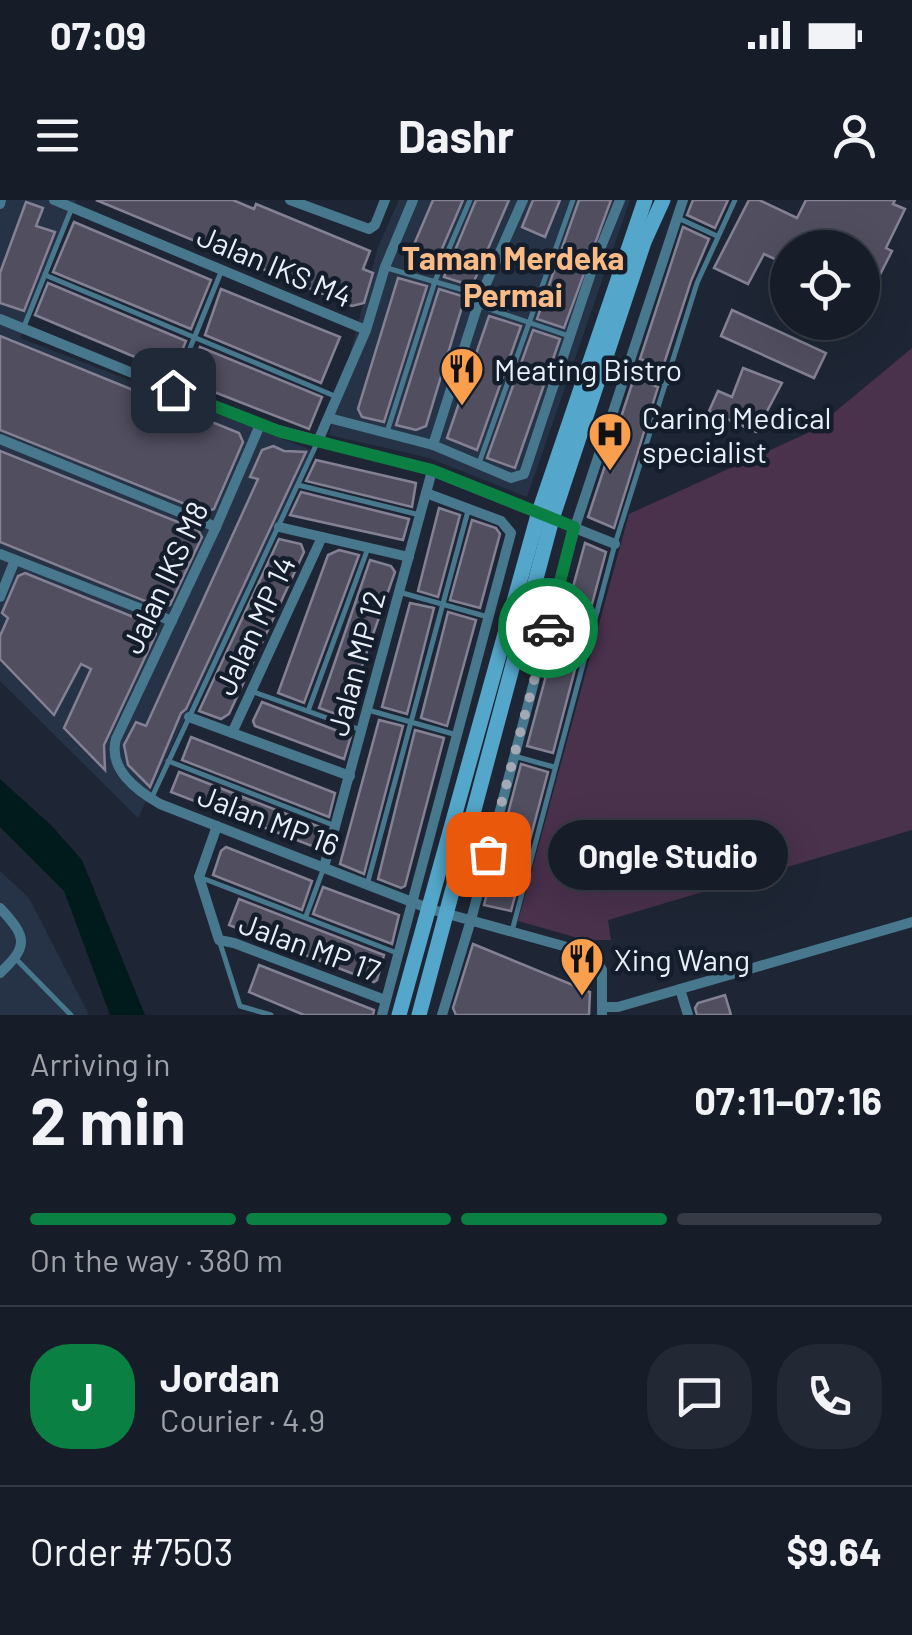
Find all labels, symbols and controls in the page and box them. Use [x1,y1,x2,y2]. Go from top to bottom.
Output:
text: 07:09 [50,12,146,58]
icon: menu [30,108,85,163]
text: Dashr [398,108,514,162]
icon: person [827,108,882,163]
street label: Jalan IKS M4 [192,216,358,314]
map controls [770,230,880,340]
button: locate [770,230,880,340]
district label: Taman Merdeka Permai [401,238,625,313]
restaurant icon: Meating Bistro [439,346,485,407]
pin [131,348,216,433]
place label: Meating Bistro [494,351,682,387]
icon: home [146,363,201,418]
place label: Caring Medical specialist [642,399,831,469]
hospital icon: Caring Medical specialist [587,411,633,472]
street label: Jalan IKS M8 [113,495,215,659]
street label: Jalan MP 14 [206,550,302,700]
courier [498,578,598,678]
street label: Jalan MP 12 [318,586,392,740]
icon: car [521,601,576,656]
street label: Jalan MP 16 [193,776,345,862]
pin [446,812,531,897]
callout: Ongle Studio [548,819,788,889]
icon: bag [461,827,516,882]
text: Ongle Studio [578,836,758,874]
street label: Jalan MP 17 [235,904,385,988]
restaurant icon: Xing Wang [559,936,605,997]
place label: Xing Wang [614,941,750,977]
text: Arriving in [30,1044,170,1082]
text: 07:11–07:16 [694,1077,882,1123]
text: 2 min [30,1080,186,1158]
text: On the way · 380 m [30,1240,283,1278]
button: chat [647,1344,752,1449]
button: phone [777,1344,882,1449]
text: Jordan [160,1354,280,1400]
text: J [71,1373,94,1419]
text: Courier · 4.9 [160,1400,325,1438]
text: Order #7503 [30,1528,233,1574]
text: $9.64 [786,1528,882,1574]

